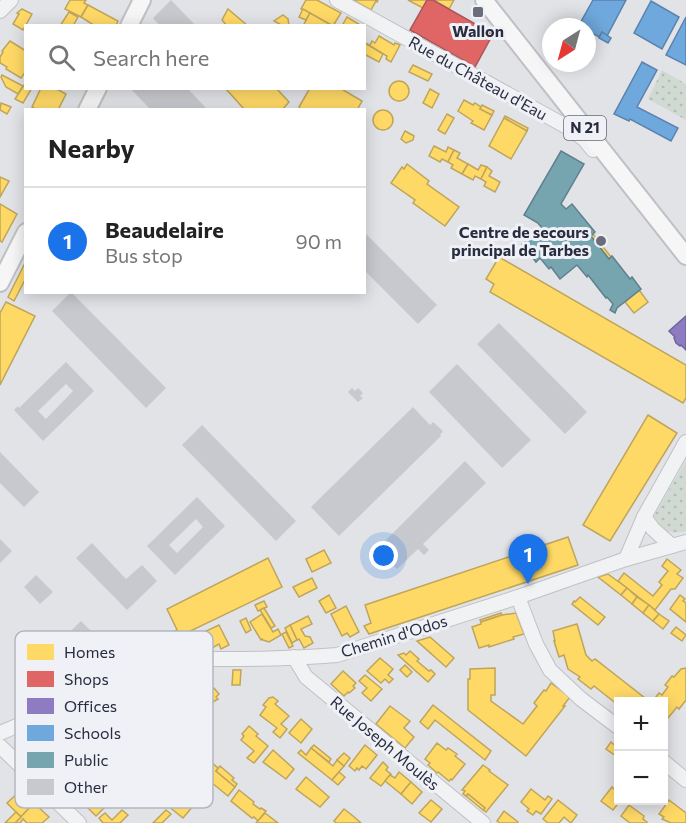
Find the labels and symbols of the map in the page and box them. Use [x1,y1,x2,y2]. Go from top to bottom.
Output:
marker: Wallon [471,5,485,19]
north arrow [542,18,596,72]
place label: Wallon [452,21,504,40]
street label: Rue du Château d'Eau [406,32,551,124]
road number: N 21 [564,116,606,140]
place label: Centre de secours principal de Tarbes [451,222,589,259]
marker: Centre de secours principal de Tarbes [594,234,608,248]
pin: 1 [508,534,548,584]
your location [369,541,398,570]
street label: Chemin d'Odos [338,610,449,661]
legend [15,631,213,808]
text: Homes [64,642,115,661]
text: Shops [64,669,109,688]
street label: Rue Joseph Moulès [327,692,444,794]
text: Offices [64,696,117,715]
text: Schools [64,723,121,742]
text: Public [64,750,109,769]
text: Other [64,777,108,796]

